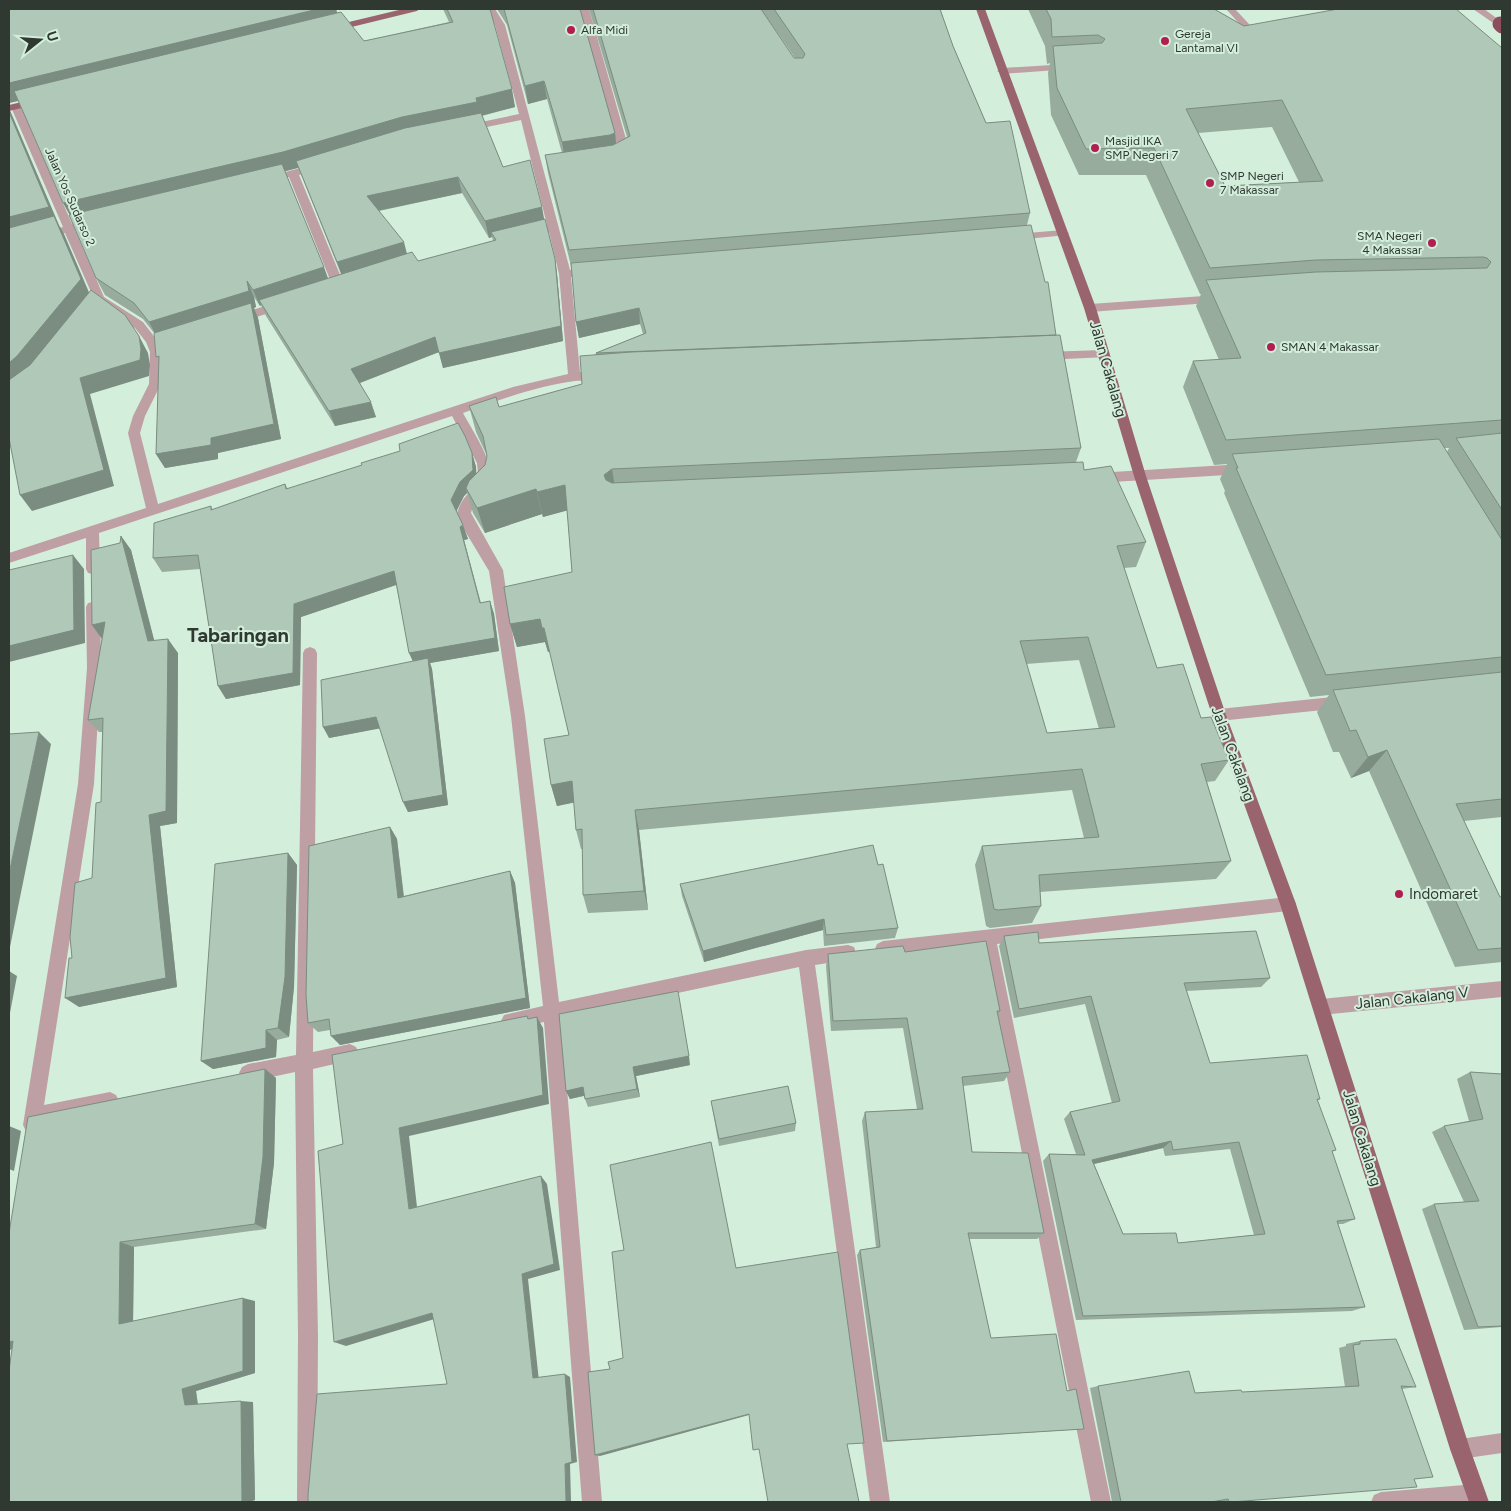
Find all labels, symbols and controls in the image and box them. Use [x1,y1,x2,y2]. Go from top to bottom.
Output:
north arrow [15,15,65,65]
place label: Alfa Midi [581,23,628,37]
marker: Alfa Midi [565,24,577,36]
place label: Gereja Lantamal VI [1175,27,1238,55]
text: U [42,29,62,44]
marker: Gereja Lantamal VI [1159,35,1171,47]
place label: Masjid IKA SMP Negeri 7 [1105,134,1179,162]
marker: Masjid IKA SMP Negeri 7 [1089,142,1101,154]
street label: Jalan Yos Sudarso 2 [42,146,98,248]
place label: SMP Negeri 7 Makassar [1220,169,1284,197]
marker: SMP Negeri 7 Makassar [1204,177,1216,189]
place label: SMA Negeri 4 Makassar [1357,229,1422,257]
marker: SMA Negeri 4 Makassar [1426,237,1438,249]
street label: Jalan Cakalang [1086,319,1130,419]
place label: SMAN 4 Makassar [1281,340,1379,354]
marker: SMAN 4 Makassar [1265,341,1277,353]
district label: Tabaringan [187,623,289,647]
street label: Jalan Cakalang [1207,704,1259,804]
place label: Indomaret [1409,885,1479,903]
marker: Indomaret [1393,888,1405,900]
street label: Jalan Cakalang V [1354,983,1470,1013]
street label: Jalan Cakalang [1339,1088,1385,1188]

